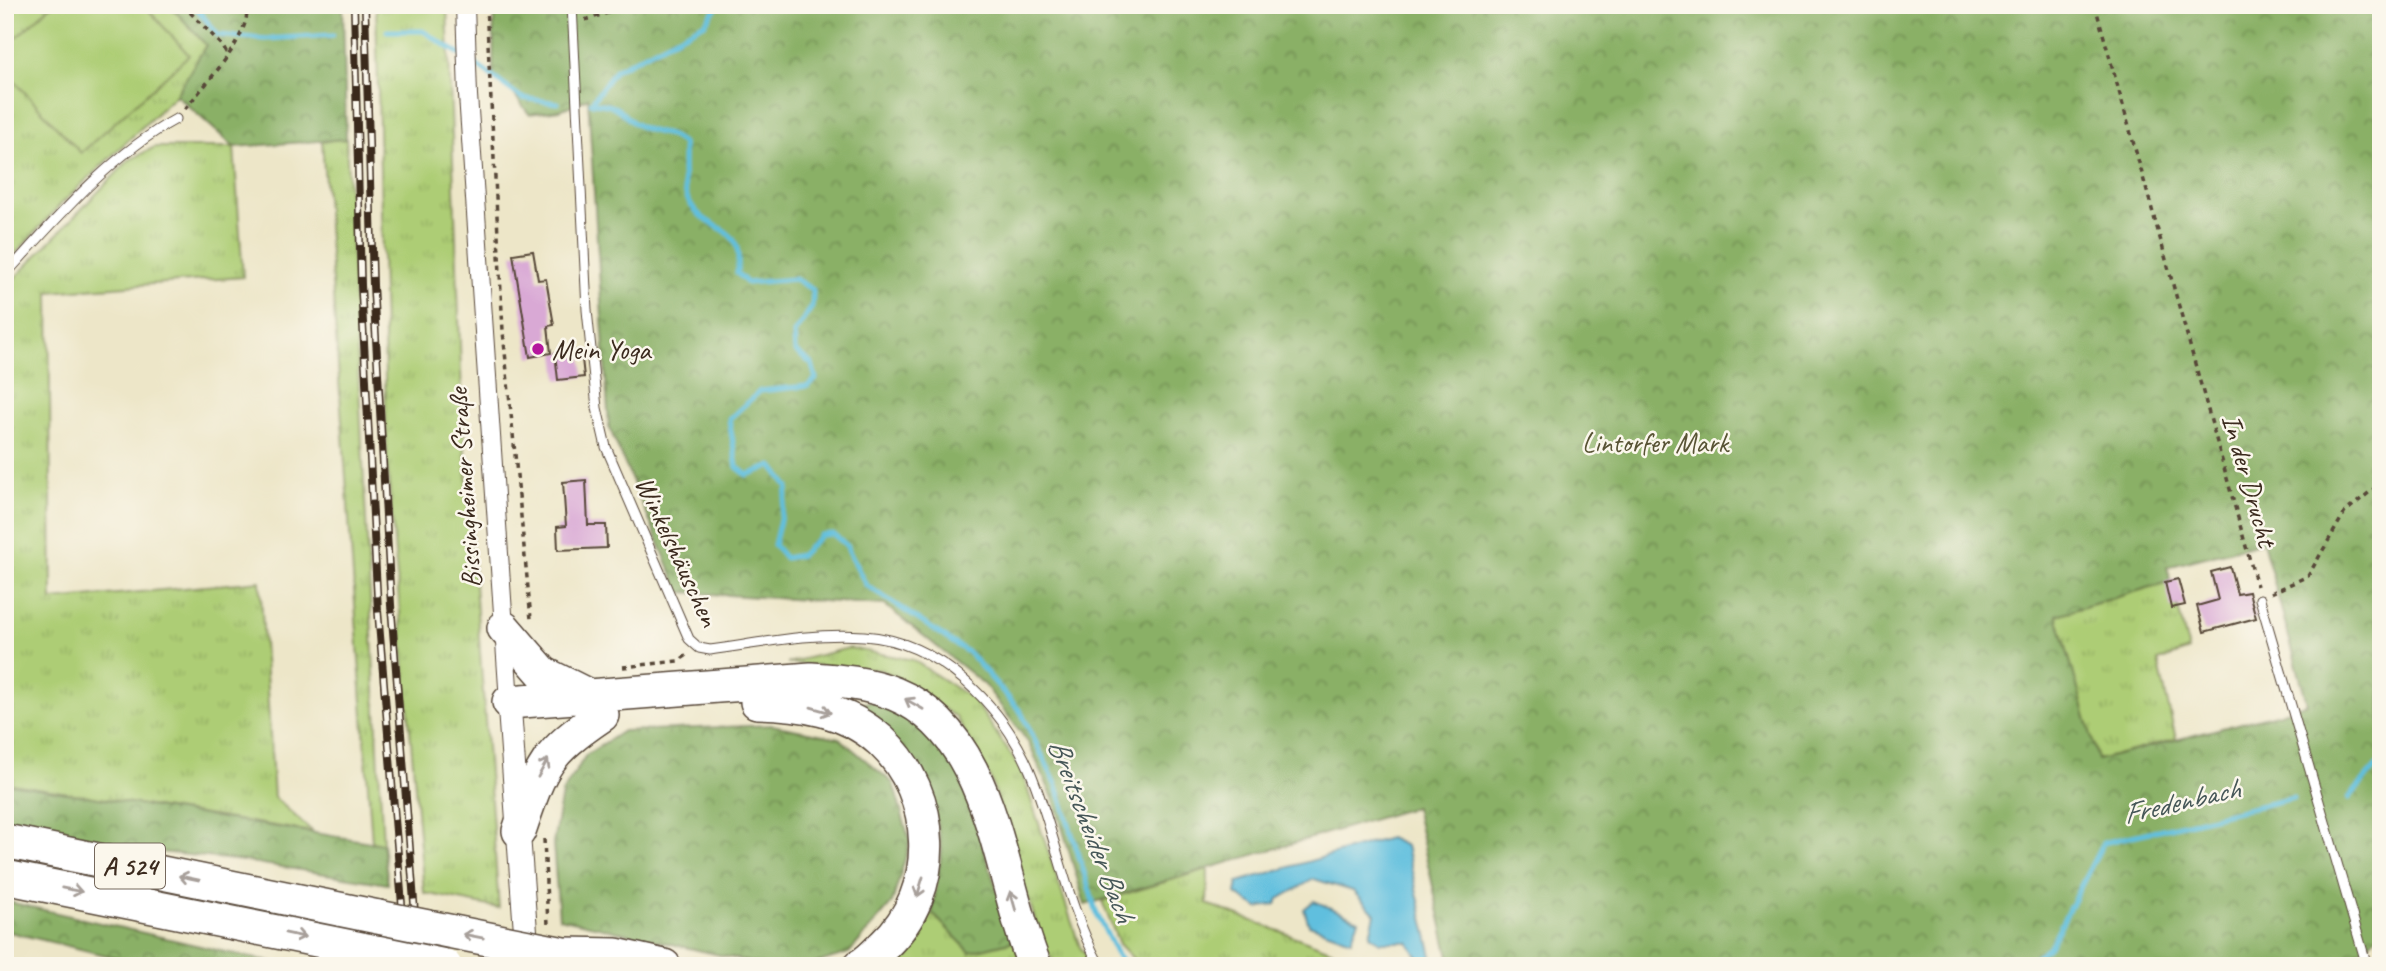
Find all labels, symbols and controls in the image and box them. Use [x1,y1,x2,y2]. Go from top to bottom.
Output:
place label: Mein Yoga [552,332,652,367]
marker: Mein Yoga [530,341,546,357]
street label: Bissingheimer Straße [440,385,489,589]
street label: In der Drucht [2214,410,2286,553]
park label: Lintorfer Mark [1582,425,1731,460]
street label: Winkelshäuschen [628,471,728,633]
one-way arrow [904,697,924,711]
one-way arrow [810,704,832,717]
water label: Breitscheider Bach [1040,733,1145,929]
one-way arrow [537,758,550,779]
water label: Fredenbach [2119,769,2245,833]
road number: A 524 [95,844,165,888]
one-way arrow [178,871,201,885]
one-way arrow [913,876,926,898]
one-way arrow [60,884,83,897]
one-way arrow [1005,891,1018,913]
one-way arrow [283,928,306,942]
one-way arrow [462,929,485,943]

